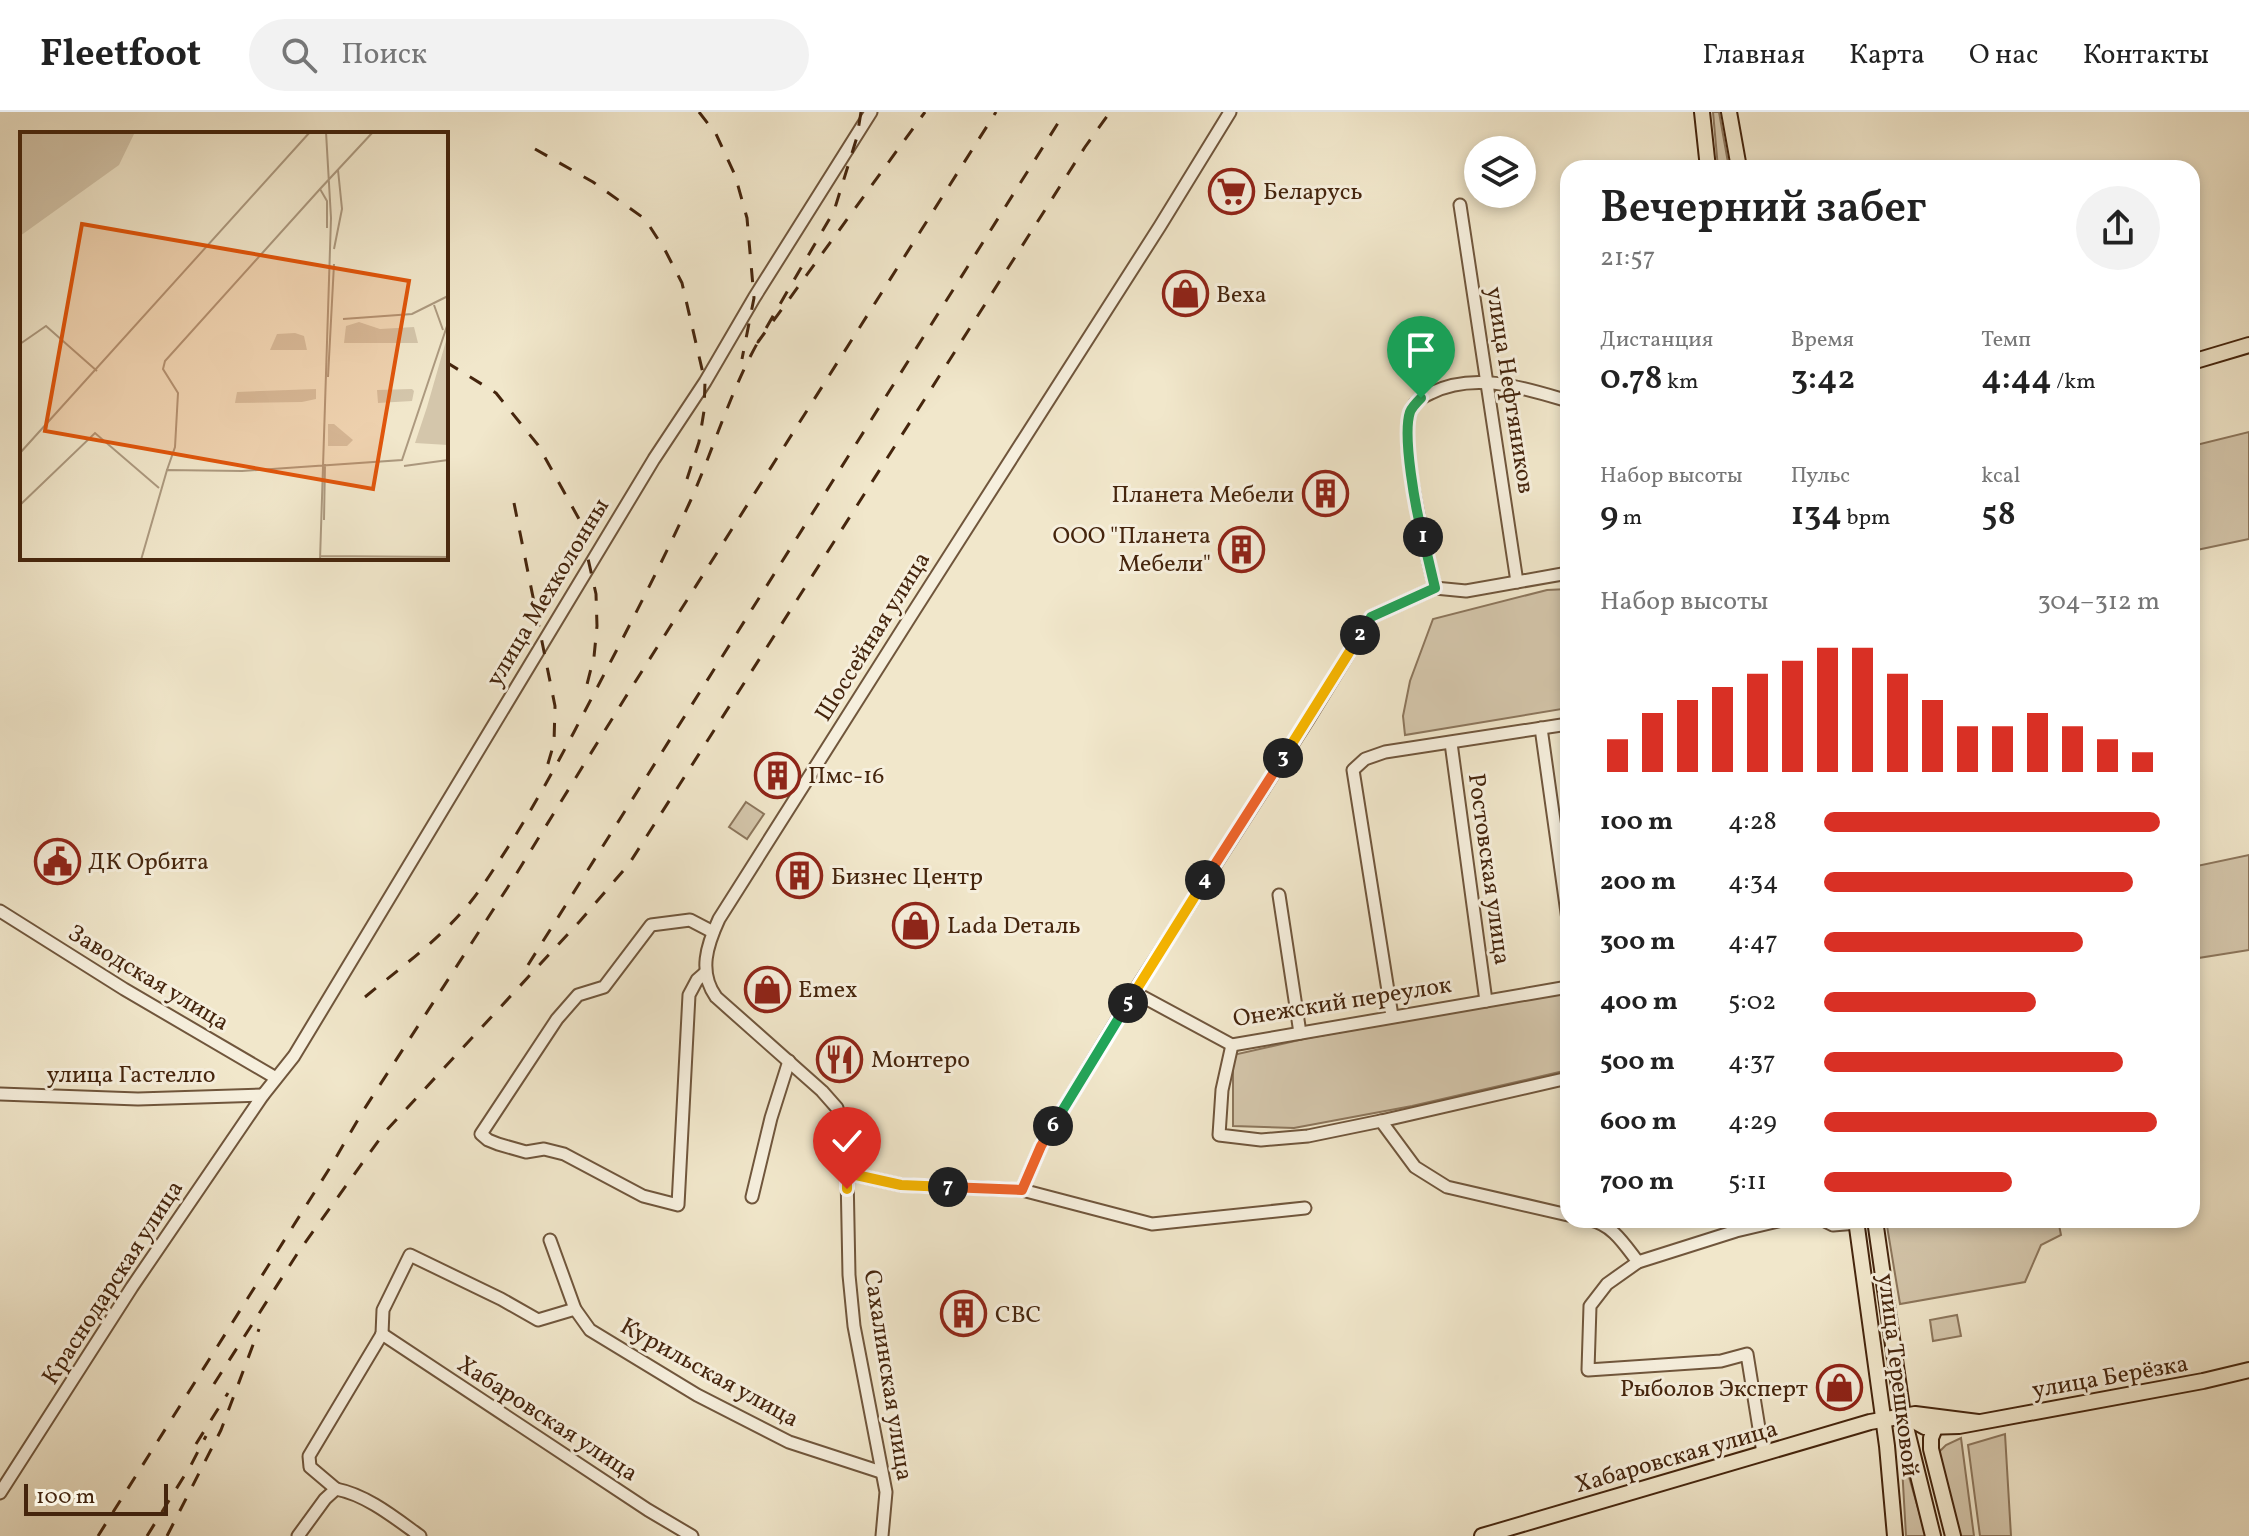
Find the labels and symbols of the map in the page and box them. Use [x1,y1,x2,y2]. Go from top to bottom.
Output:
inset map [20,132,448,560]
supermarket icon: Беларусь [1208,167,1256,215]
place label: Беларусь [1263,176,1363,210]
shop icon: Веха [1161,270,1209,318]
place label: Веха [1216,279,1267,313]
street label: улица Нефтяников [1476,285,1542,496]
pin [1387,316,1455,398]
building icon: Планета Мебели [1301,470,1349,518]
place label: Планета Мебели [1111,479,1294,513]
street label: улица Мехколонны [479,492,619,694]
pin: 1 [1403,517,1443,557]
place label: ООО "Планета Мебели" [1053,520,1211,582]
building icon: ООО "Планета Мебели" [1218,525,1266,573]
street label: Шоссейная улица [808,546,940,729]
pin: 2 [1340,615,1380,655]
pin: 3 [1263,738,1303,778]
building icon: Пмс-16 [753,751,801,799]
place label: Пмс-16 [808,760,885,794]
street label: Ростовская улица [1458,771,1518,967]
public building icon: ДК Орбита [33,837,81,885]
place label: ДК Орбита [88,846,209,880]
building icon: Бизнес Центр [776,852,824,900]
pin: 4 [1185,860,1225,900]
place label: Бизнес Центр [831,861,983,895]
shop icon: Lada Dеталь [892,901,940,949]
place label: Lada Dеталь [947,910,1081,944]
street label: Заводская улица [61,917,235,1040]
shop icon: Emex [743,965,791,1013]
street label: Онежский переулок [1231,969,1454,1037]
place label: Emex [798,974,858,1008]
pin: 5 [1108,983,1148,1023]
restaurant icon: Монтеро [816,1035,864,1083]
place label: Монтеро [871,1044,970,1078]
street label: улица Гастелло [47,1059,215,1093]
pin: 6 [1033,1106,1073,1146]
pin [813,1107,881,1189]
pin: 7 [928,1167,968,1207]
street label: Краснодарская улица [35,1174,193,1392]
street label: Сахалинская улица [854,1267,920,1483]
street label: улица Терешковой [1868,1272,1926,1479]
building icon: СВС [940,1290,988,1338]
place label: СВС [995,1299,1041,1333]
street label: Курильская улица [614,1311,805,1437]
street label: Хабаровская улица [450,1348,644,1491]
street label: улица Берёзка [2030,1348,2191,1408]
shop icon: Рыболов Эксперт [1815,1364,1863,1412]
place label: Рыболов Эксперт [1620,1373,1808,1407]
street label: Хабаровская улица [1571,1413,1782,1503]
scale bar [24,1480,168,1516]

